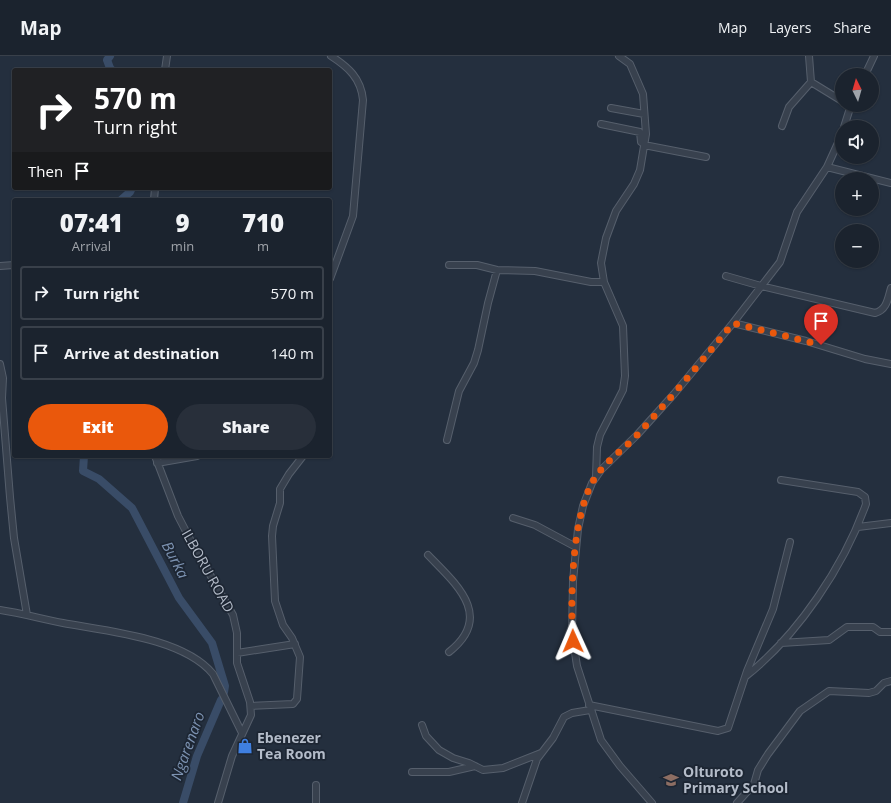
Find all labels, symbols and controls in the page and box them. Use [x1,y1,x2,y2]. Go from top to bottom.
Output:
text: Map [20,15,61,41]
text: Map [718,18,747,37]
text: Layers [769,18,811,37]
text: Share [833,18,871,37]
north arrow [835,68,879,112]
map controls [835,68,879,268]
text: 570 m [94,79,177,117]
icon: right [28,84,80,136]
text: Turn right [94,115,177,139]
button: sound [835,120,879,164]
icon: arrive [71,160,93,182]
text: Then [28,161,63,181]
button: + [835,172,879,216]
text: 07:41 [60,206,123,239]
text: 9 [175,206,190,239]
text: 710 [242,206,284,239]
button: − [835,224,879,268]
text: Arrival [72,237,111,255]
text: min [171,237,194,255]
text: m [257,237,269,255]
icon: right [30,282,52,304]
text: Turn right [64,283,139,303]
text: 570 m [270,283,314,303]
pin [804,304,838,345]
icon: arrive [810,310,832,332]
icon: arrive [30,342,52,364]
text: Arrive at destination [64,343,219,363]
text: 140 m [270,343,314,363]
button: Exit [28,404,168,450]
button: Share [176,404,316,450]
street label: ILBORU ROAD [178,526,239,616]
water label: Burka [158,537,194,582]
position arrow [552,620,594,662]
water label: Ngarenaro [165,709,209,783]
place label: Ebenezer Tea Room [257,728,326,763]
shop icon: Ebenezer Tea Room [236,737,254,755]
place label: Olturoto Primary School [683,762,788,797]
school or university icon: Olturoto Primary School [662,771,680,789]

